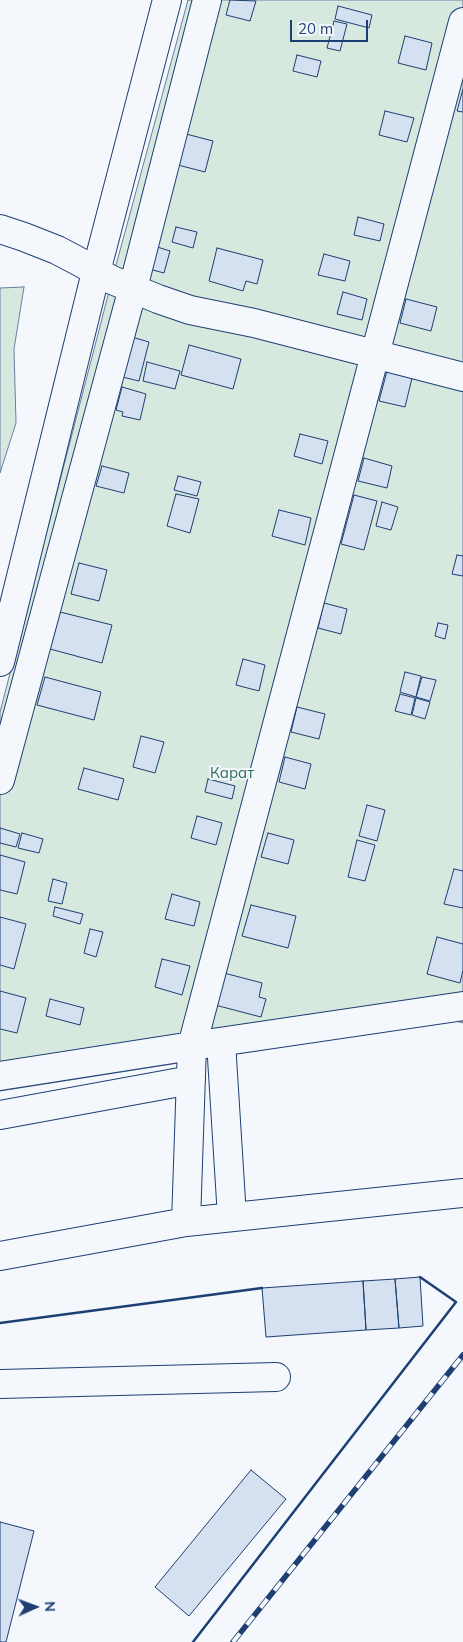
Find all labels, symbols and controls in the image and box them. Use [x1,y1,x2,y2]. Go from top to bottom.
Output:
scale bar [293,10,370,42]
text: 20 m [298,19,333,38]
park label: Карат [210,764,254,782]
north arrow [10,1582,60,1632]
text: N [41,1601,59,1612]

